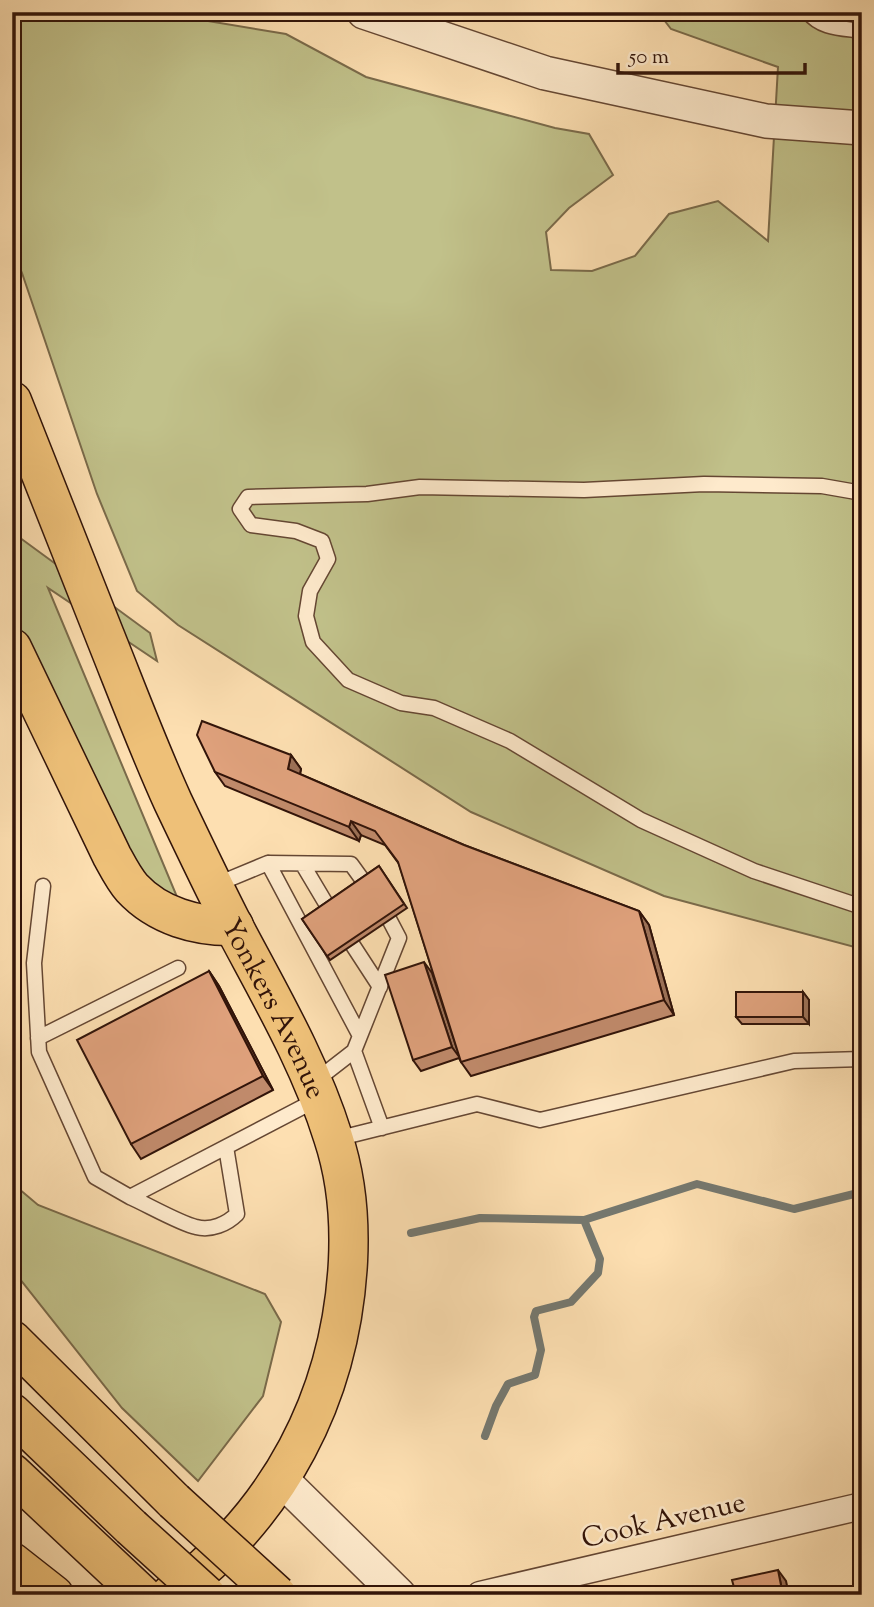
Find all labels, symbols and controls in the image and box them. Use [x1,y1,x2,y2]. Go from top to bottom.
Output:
scale bar [618,32,806,76]
text: 50 m [628,43,669,73]
street label: Yonkers Avenue [210,912,334,1105]
street label: Cook Avenue [578,1484,750,1560]

